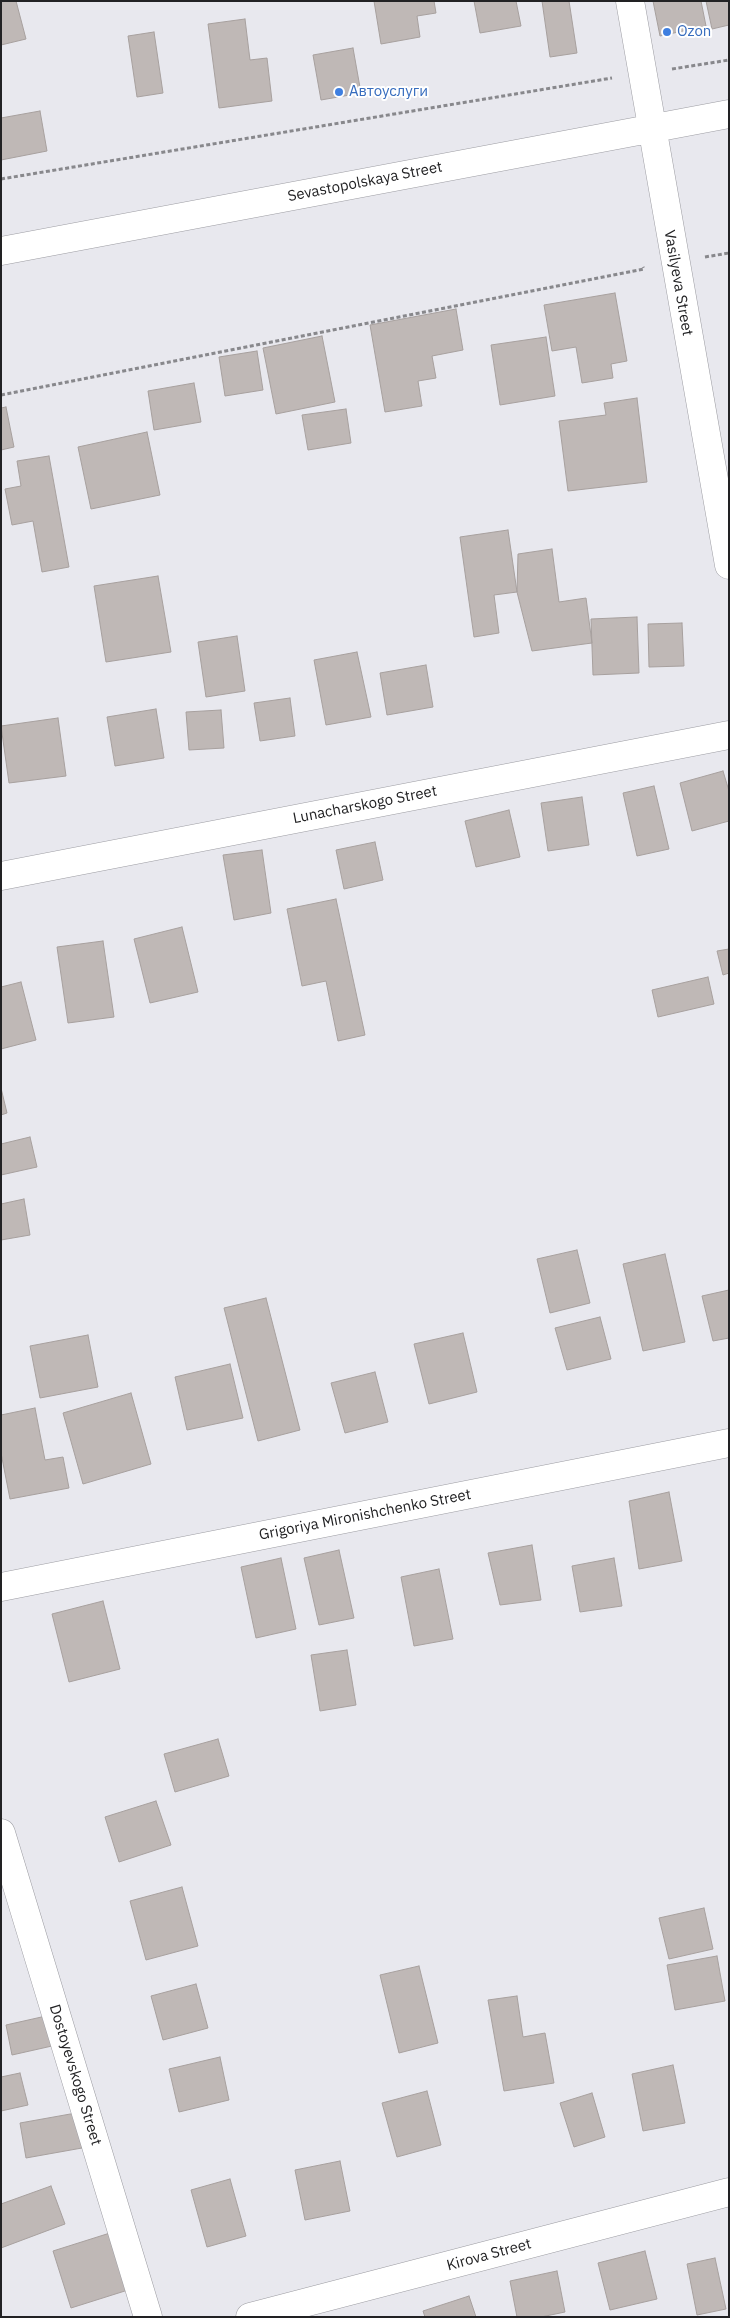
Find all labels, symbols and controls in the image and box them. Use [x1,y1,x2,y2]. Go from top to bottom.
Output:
place label: Ozon [677,23,711,41]
marker: Ozon [661,26,673,38]
place label: Автоуслуги [349,83,428,101]
marker: Автоуслуги [333,86,345,98]
street label: Sevastopolskaya Street [286,158,444,206]
street label: Vasilyeva Street [660,229,696,337]
street label: Lunacharskogo Street [291,782,439,828]
street label: Grigoriya Mironishchenko Street [258,1486,472,1544]
street label: Dostoyevskogo Street [45,2002,105,2148]
street label: Kirova Street [445,2235,533,2275]

